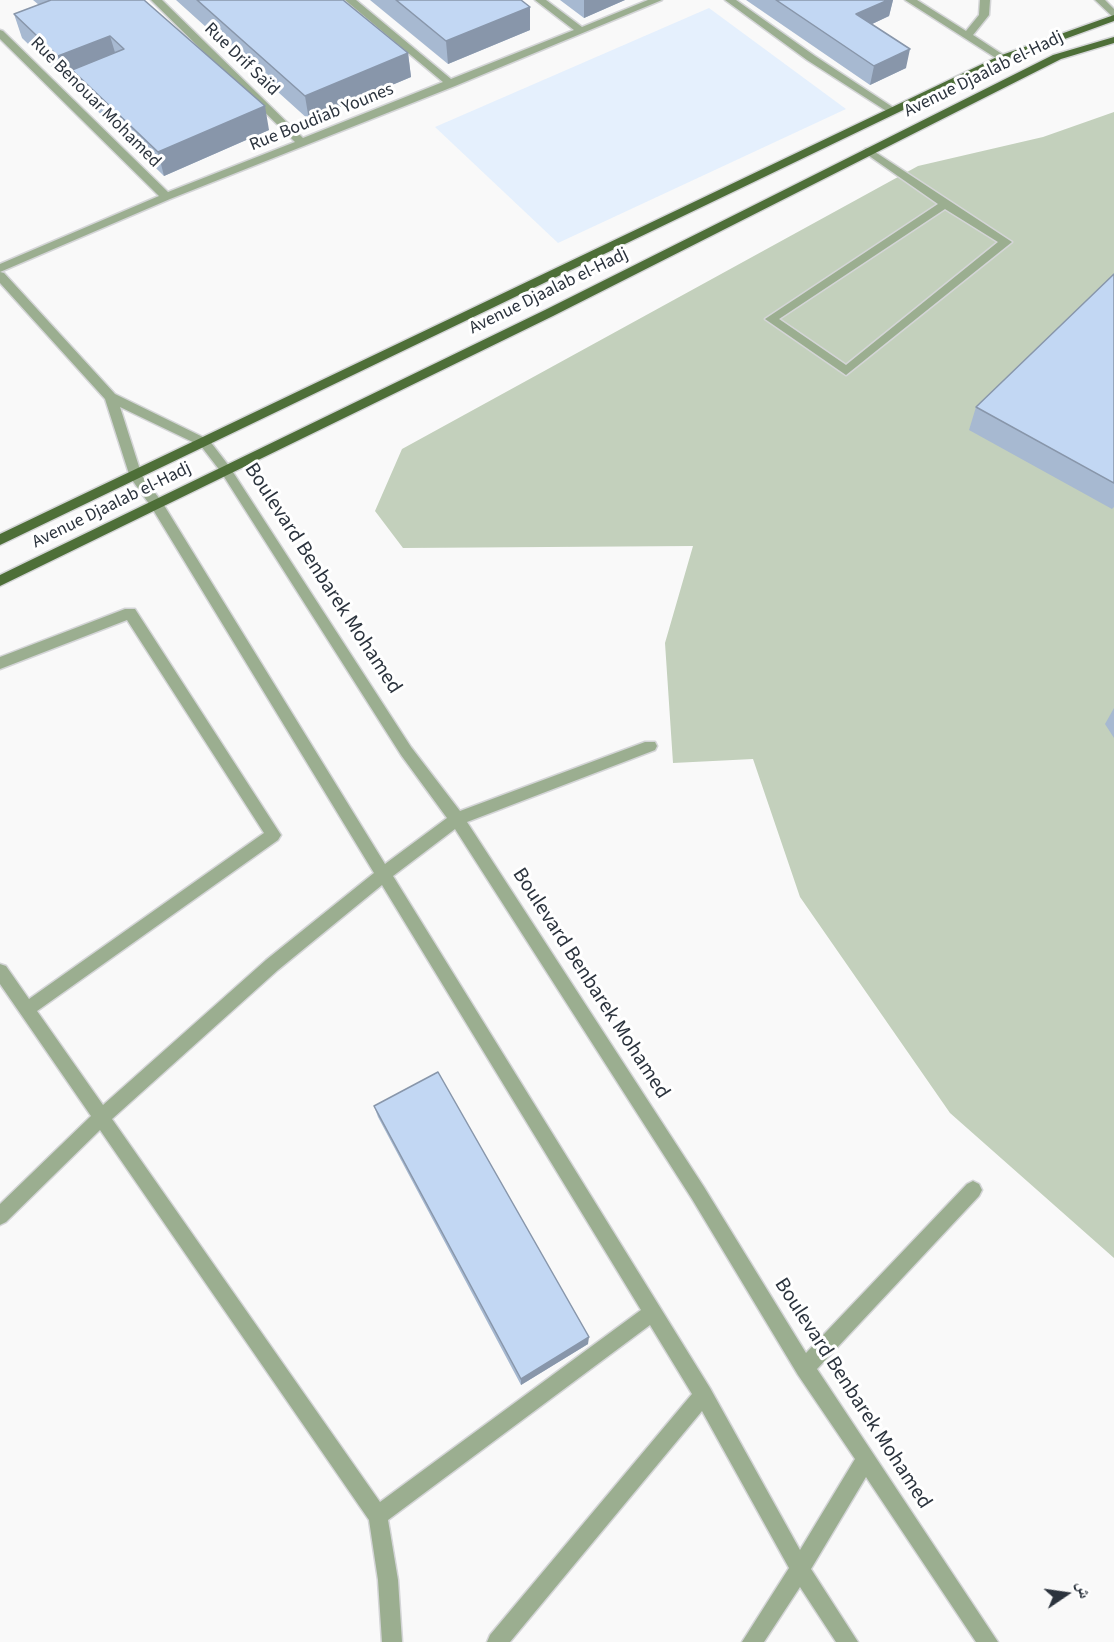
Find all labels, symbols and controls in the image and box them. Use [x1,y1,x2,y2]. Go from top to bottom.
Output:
street label: Rue Drif Saïd [199,19,283,101]
street label: Avenue Djaalab el-Hadj [901,27,1067,123]
street label: Rue Benouar Mohamed [25,33,165,173]
street label: Rue Boudiab Younes [247,79,397,157]
street label: Avenue Djaalab el-Hadj [466,244,632,340]
street label: Avenue Djaalab el-Hadj [29,458,195,554]
street label: Boulevard Benbarek Mohamed [238,459,406,699]
street label: Boulevard Benbarek Mohamed [506,864,674,1104]
street label: Boulevard Benbarek Mohamed [768,1274,936,1514]
north arrow [1036,1564,1096,1624]
text: ش [1071,1579,1096,1601]

